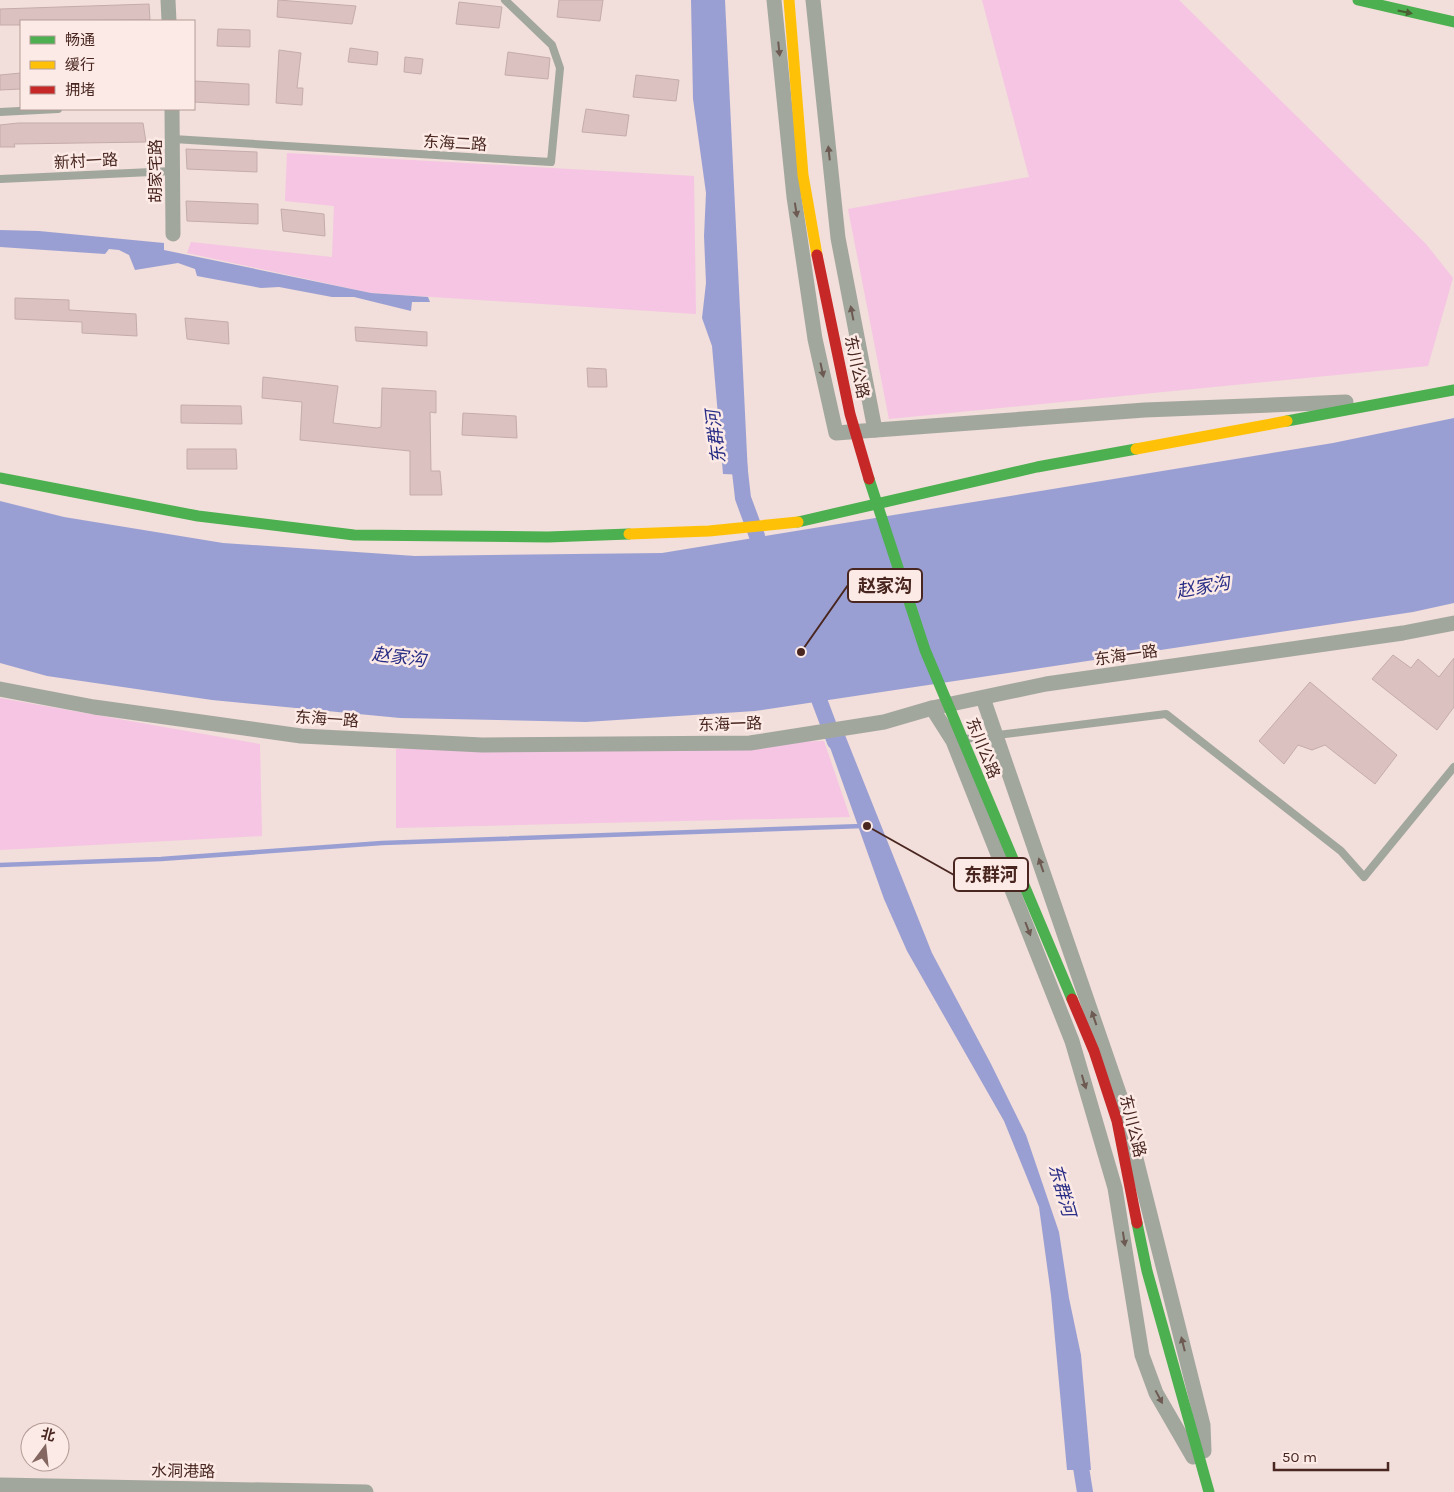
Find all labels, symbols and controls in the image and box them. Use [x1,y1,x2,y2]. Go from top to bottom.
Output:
one-way arrow [1397,8,1412,16]
legend [20,20,195,110]
text: 畅通 [65,31,95,49]
one-way arrow [775,41,783,57]
text: 缓行 [65,56,95,74]
text: 拥堵 [65,81,95,99]
street label: 东海二路 [423,132,487,154]
street label: 胡家宅路 [146,139,165,203]
one-way arrow [825,145,833,161]
street label: 新村一路 [54,150,118,172]
one-way arrow [792,202,800,218]
one-way arrow [848,305,856,321]
street label: 东川公路 [841,334,873,400]
one-way arrow [818,363,826,378]
water label: 东群河 [701,406,730,465]
callout: 赵家沟 [848,569,922,602]
water label: 赵家沟 [1175,571,1233,603]
text: 赵家沟 [858,575,912,597]
street label: 东海一路 [1093,641,1159,669]
water label: 赵家沟 [371,643,429,671]
street label: 东海一路 [294,707,360,731]
street label: 东海一路 [698,713,762,735]
street label: 东川公路 [962,715,1004,781]
one-way arrow [1037,857,1044,872]
callout: 东群河 [954,858,1028,891]
text: 东群河 [964,864,1018,886]
one-way arrow [1024,922,1032,937]
one-way arrow [1089,1011,1097,1026]
one-way arrow [1080,1074,1088,1089]
street label: 东川公路 [1116,1093,1150,1159]
water label: 东群河 [1044,1161,1081,1222]
one-way arrow [1120,1231,1128,1247]
one-way arrow [1178,1336,1186,1351]
one-way arrow [1155,1389,1163,1404]
north arrow [20,1422,70,1472]
text: 北 [39,1425,57,1445]
scale bar [1274,1440,1388,1472]
text: 50 m [1282,1448,1317,1466]
street label: 水洞港路 [151,1461,215,1481]

